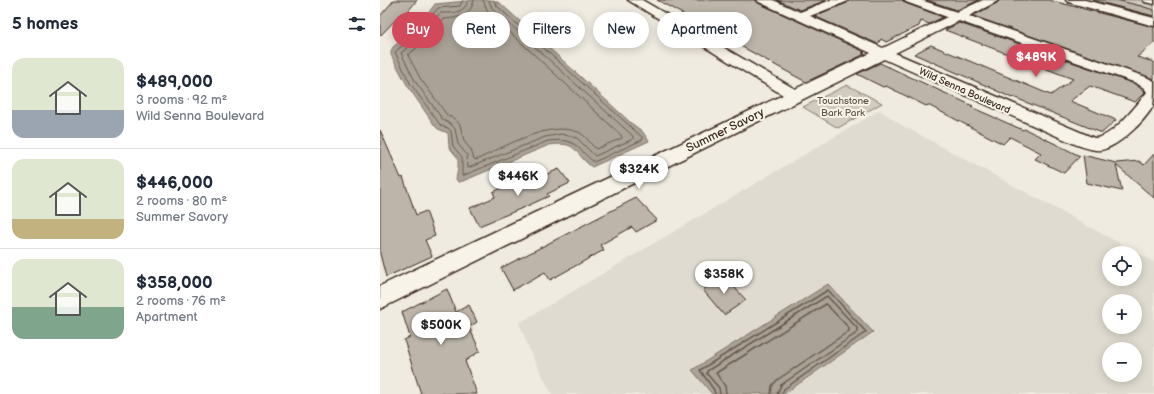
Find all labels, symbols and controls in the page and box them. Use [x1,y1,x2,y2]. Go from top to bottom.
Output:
chip: Buy [392,12,444,48]
chip: Rent [452,12,510,48]
chip: Filters [518,12,585,48]
chip: New [593,12,649,48]
chip: Apartment [657,12,752,48]
icon: filters [346,13,368,35]
text: 5 homes [12,14,78,34]
pin: $489K [1008,44,1064,78]
text: $489K [1016,49,1056,65]
street label: Wild Senna Boulevard [917,65,1012,117]
text: $489,000 [136,72,213,92]
icon: home [44,74,92,122]
text: 3 rooms · 92 m² [136,92,227,108]
park label: Touchstone Bark Park [817,95,869,119]
street label: Summer Savory [684,105,767,156]
text: Wild Senna Boulevard [136,108,264,124]
pin: $324K [611,156,667,190]
text: $324K [619,161,659,177]
pin: $446K [490,163,546,197]
text: $446K [498,168,538,184]
text: $446,000 [136,173,213,193]
icon: home [44,175,92,223]
text: 2 rooms · 80 m² [136,193,227,209]
text: Summer Savory [136,209,228,225]
map controls [1102,246,1142,382]
button: locate [1102,246,1142,286]
pin: $358K [696,261,752,295]
text: $358K [704,266,744,282]
text: $358,000 [136,273,213,293]
icon: home [44,275,92,323]
text: 2 rooms · 76 m² [136,293,226,309]
button: + [1102,294,1142,334]
text: Apartment [136,309,197,325]
pin: $500K [413,312,469,346]
text: $500K [420,317,462,333]
button: − [1102,342,1142,382]

